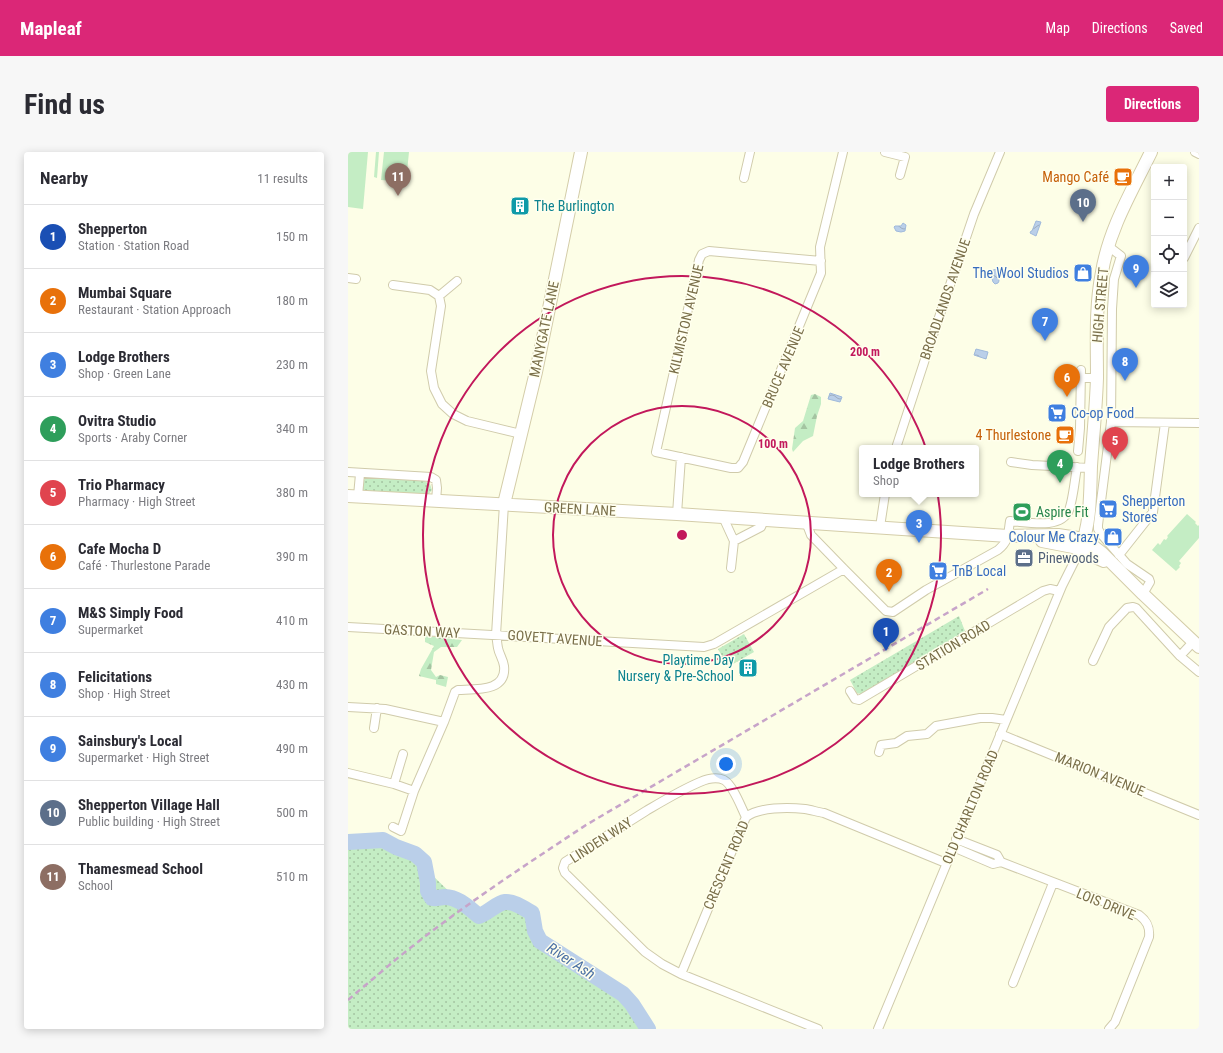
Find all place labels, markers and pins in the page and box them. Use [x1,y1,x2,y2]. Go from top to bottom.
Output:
pin: 11 [385,163,411,196]
cafe icon: Mango Café [1112,166,1134,188]
place label: Mango Café [1042,169,1109,185]
pin: 10 [1070,189,1096,222]
building icon: The Burlington [509,195,531,217]
place label: The Burlington [534,198,614,214]
pin: 9 [1123,255,1149,288]
shop icon: The Wool Studios [1072,262,1094,284]
place label: The Wool Studios [973,265,1069,281]
pin: 7 [1032,308,1058,341]
pin: 8 [1112,348,1138,381]
pin: 6 [1054,364,1080,397]
supermarket icon: Co-op Food [1046,402,1068,424]
place label: Co-op Food [1071,405,1134,421]
cafe icon: 4 Thurlestone [1054,424,1076,446]
place label: 4 Thurlestone [976,427,1051,443]
pin: 5 [1102,427,1128,460]
pin: 4 [1047,450,1073,483]
place label: Shepperton Stores [1122,493,1185,525]
supermarket icon: Shepperton Stores [1097,498,1119,520]
sports icon: Aspire Fit [1011,501,1033,523]
place label: Aspire Fit [1036,504,1089,520]
pin: 3 [906,510,932,543]
shop icon: Colour Me Crazy [1102,526,1124,548]
centre of rings [675,528,689,542]
place label: Colour Me Crazy [1009,529,1099,545]
office icon: Pinewoods [1013,547,1035,569]
place label: Pinewoods [1038,550,1099,566]
pin: 2 [876,559,902,592]
supermarket icon: TnB Local [927,560,949,582]
place label: TnB Local [952,563,1006,579]
pin: 1 [873,618,899,651]
place label: Playtime Day Nursery & Pre-School [617,652,734,684]
building icon: Playtime Day Nursery & Pre-School [737,657,759,679]

